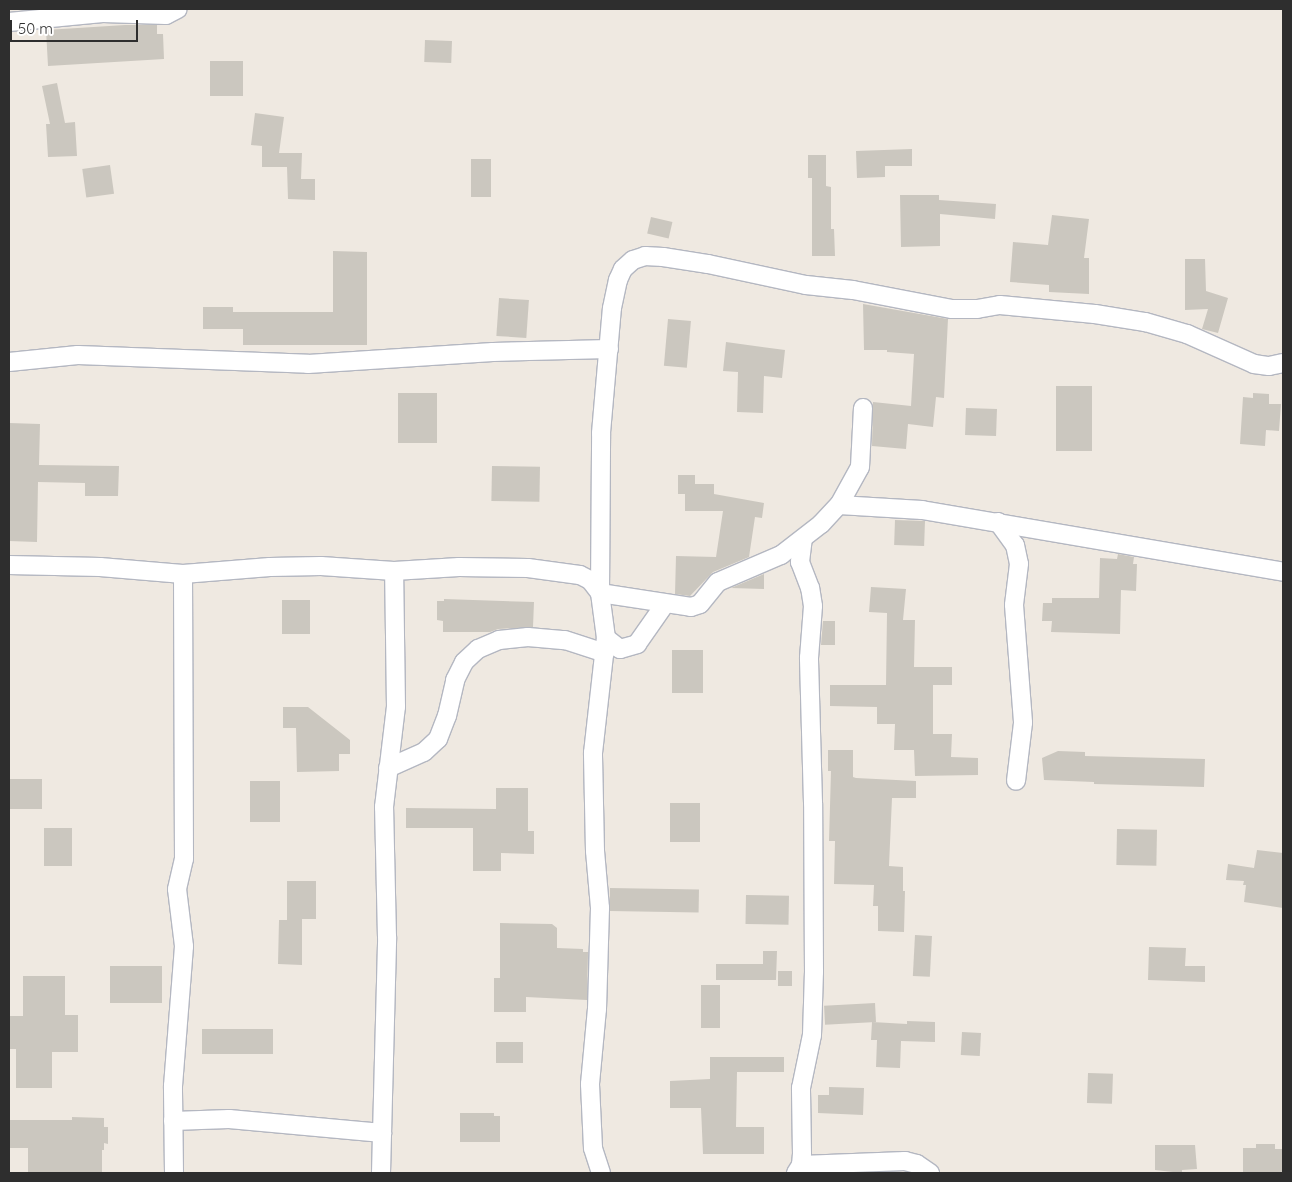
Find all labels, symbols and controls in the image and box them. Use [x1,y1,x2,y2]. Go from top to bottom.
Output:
scale bar [12,10,140,42]
text: 50 m [18,19,53,38]

